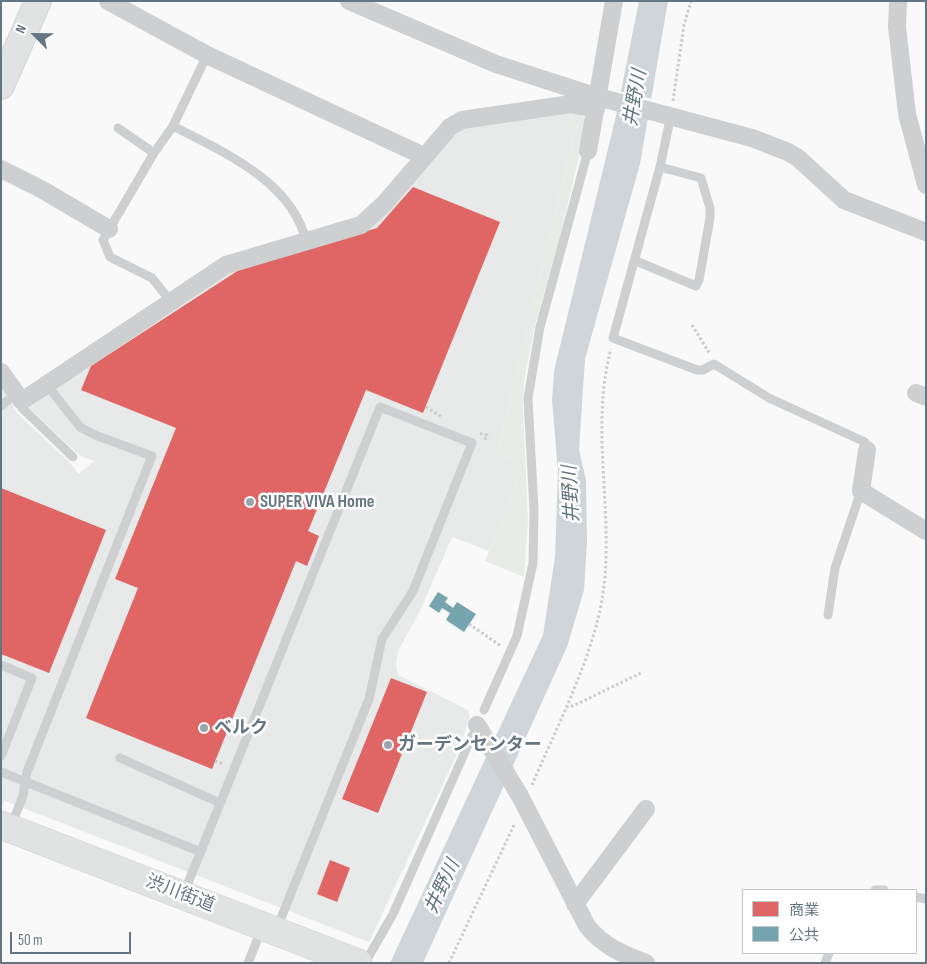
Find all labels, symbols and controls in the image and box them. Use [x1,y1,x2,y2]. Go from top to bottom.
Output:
north arrow [10,10,60,60]
text: N [11,22,30,36]
water label: 井野川 [620,68,652,128]
water label: 井野川 [559,465,585,523]
place label: SUPER VIVA Home [260,491,375,513]
marker: SUPER VIVA Home [244,496,256,508]
place label: ベルク [214,717,268,739]
marker: ベルク [198,722,210,734]
place label: ガーデンセンター [398,734,542,756]
marker: ガーデンセンター [382,739,394,751]
water label: 井野川 [421,856,465,918]
street label: 渋川街道 [143,871,217,917]
legend [742,889,917,954]
text: 商業 [789,901,819,920]
scale bar [12,922,134,954]
text: 公共 [789,926,819,945]
text: 50 m [18,931,43,950]

